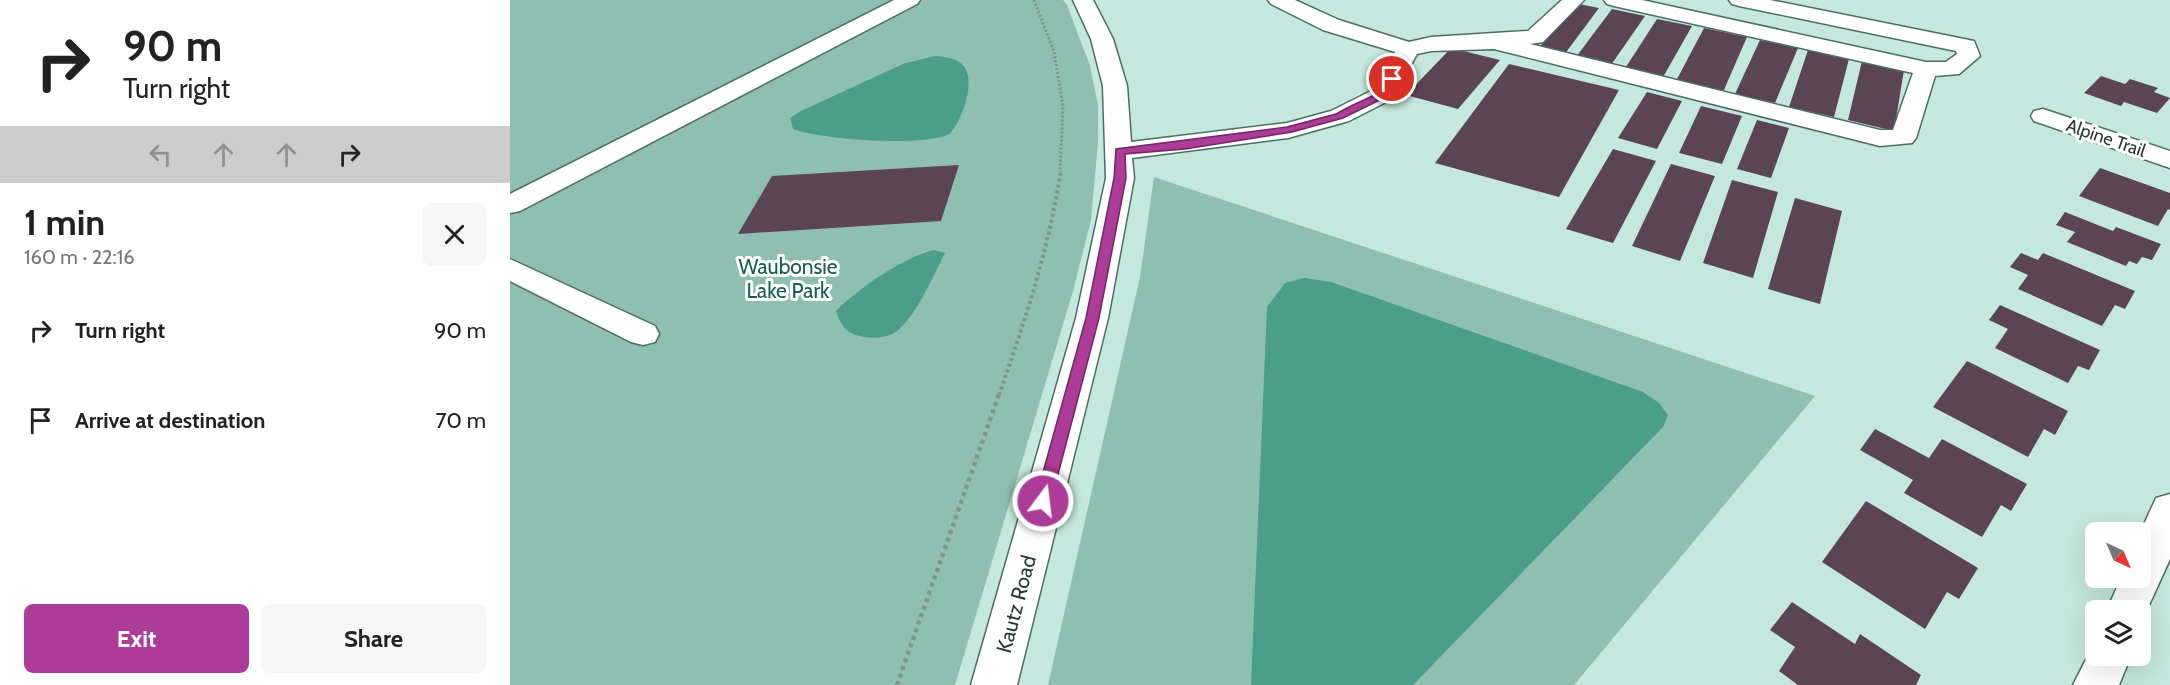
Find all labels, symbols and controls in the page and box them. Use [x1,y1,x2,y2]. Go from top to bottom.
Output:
text: 90 m [123,20,222,72]
icon: right [24,24,102,102]
pin [1366,53,1417,104]
icon: arrive [1375,62,1408,95]
text: Turn right [123,72,230,105]
street label: Alpine Trail [2063,114,2149,162]
icon: left [144,138,177,171]
icon: ahead [207,138,240,171]
icon: ahead [270,138,303,171]
icon: right [333,138,366,171]
text: 1 min [24,200,105,244]
button: close [423,203,486,266]
text: 160 m · 22:16 [24,245,135,269]
park label: Waubonsie Lake Park [739,254,838,303]
icon: right [24,314,57,347]
text: Turn right [75,317,165,344]
text: 90 m [434,317,486,344]
icon: arrive [24,404,57,437]
text: Arrive at destination [75,407,265,434]
text: 70 m [436,407,486,434]
position arrow [1011,469,1075,533]
north arrow [2085,522,2151,588]
map controls [2085,522,2151,666]
street label: Kautz Road [991,552,1041,656]
button: layers [2085,600,2151,666]
button: Exit [24,604,249,673]
button: Share [261,604,486,673]

